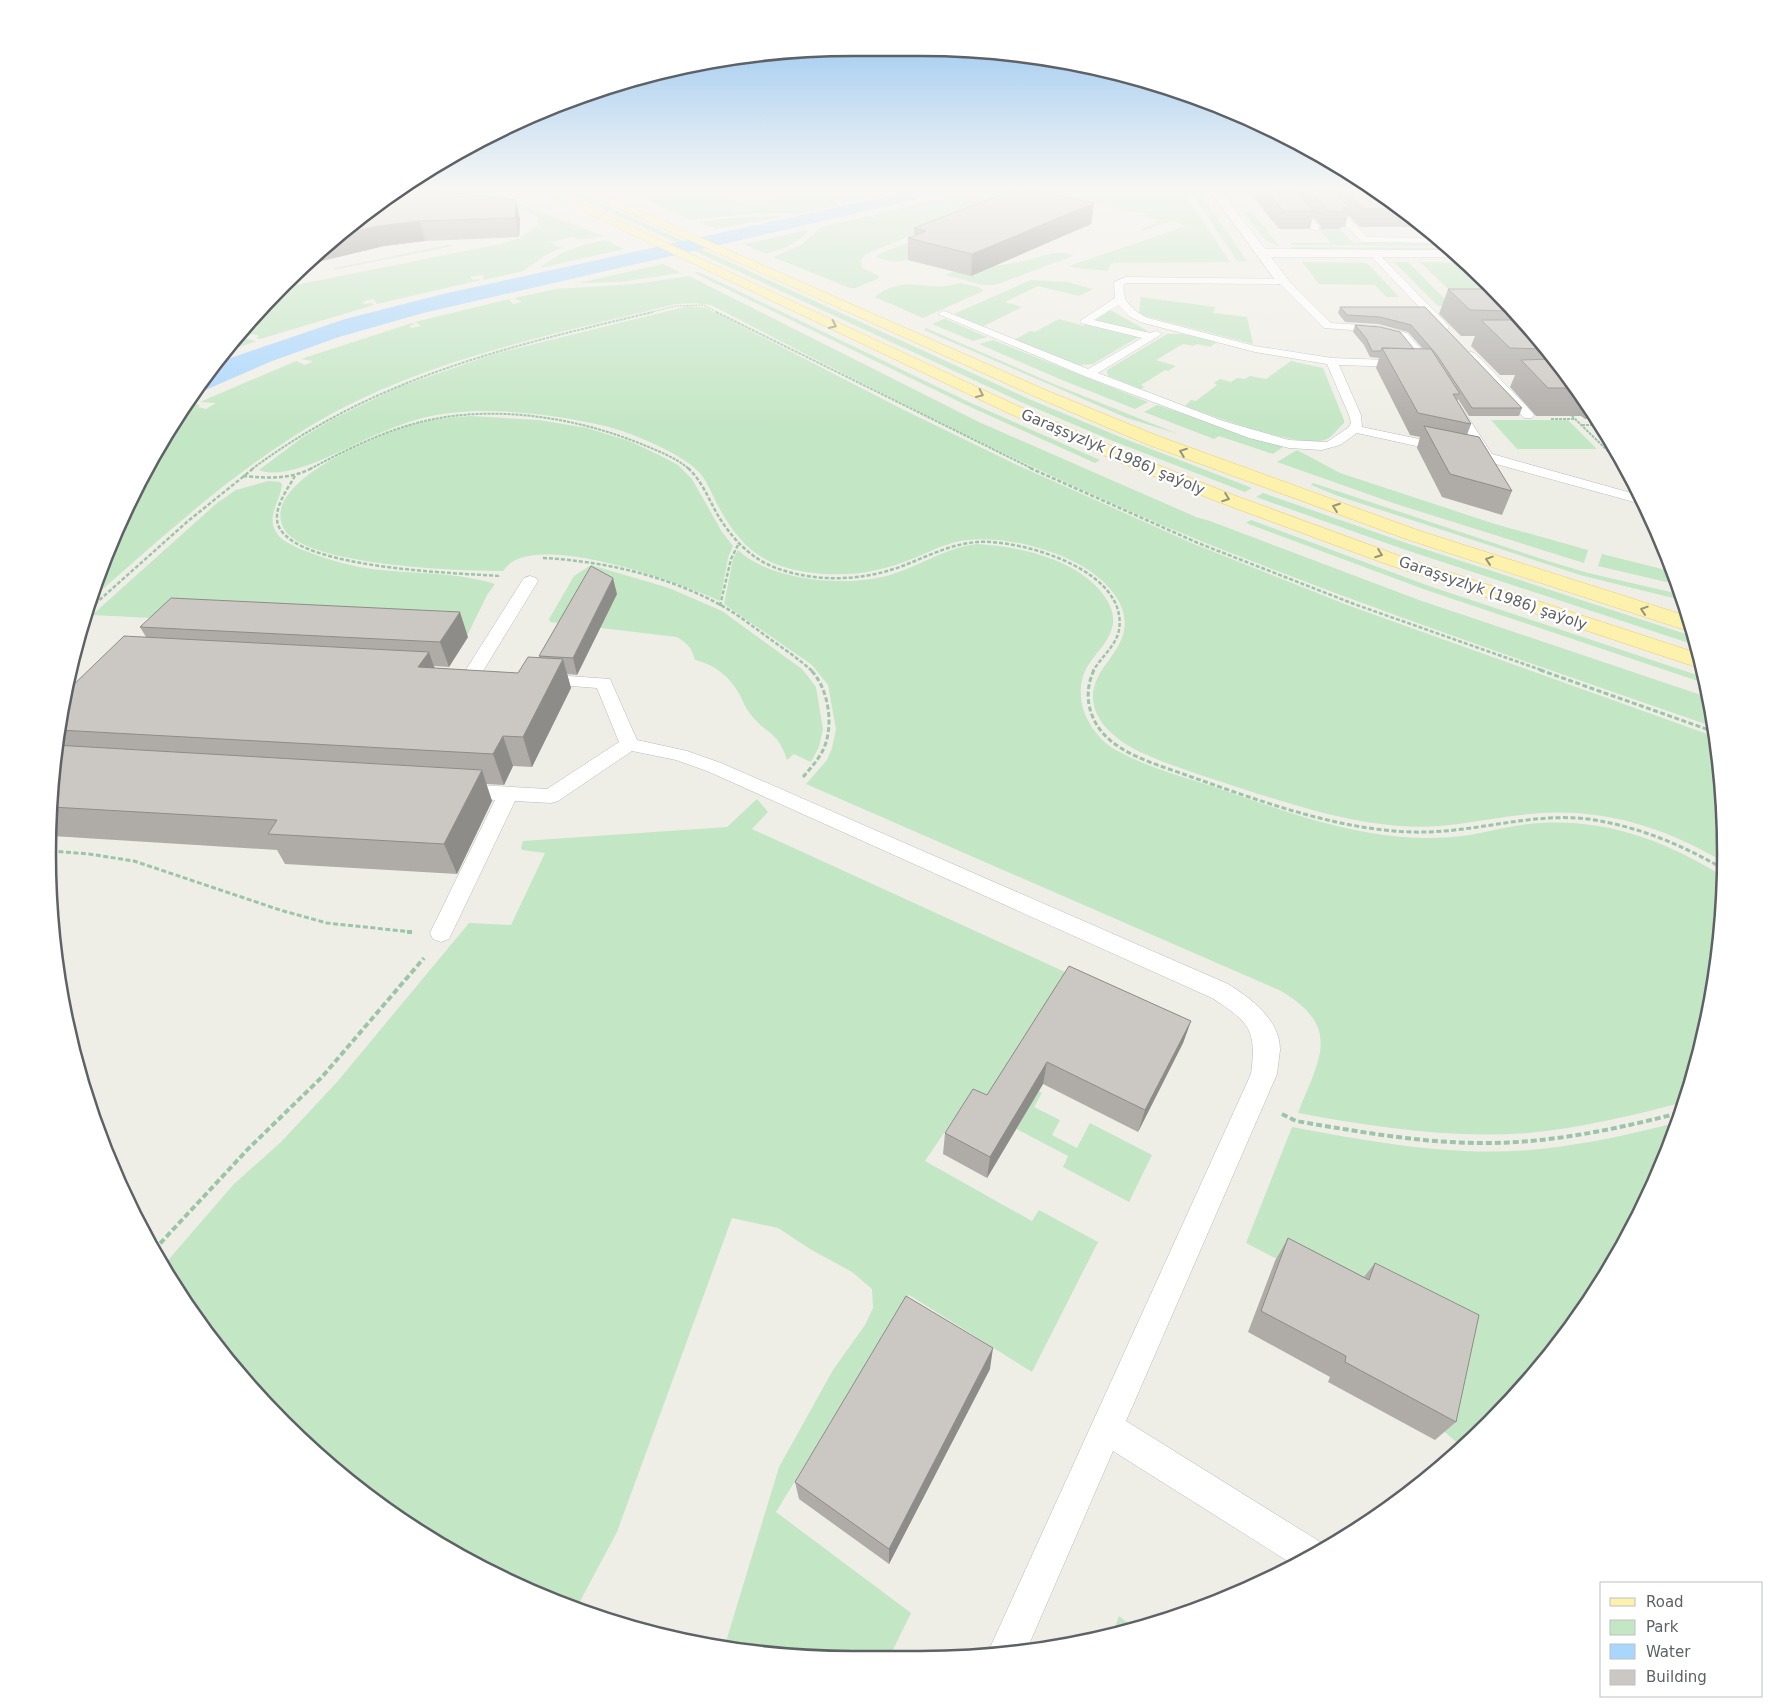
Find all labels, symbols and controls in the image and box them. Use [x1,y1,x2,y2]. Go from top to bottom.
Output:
one-way arrow [828,319,837,329]
one-way arrow [975,388,984,399]
street label: Garaşsyzlyk (1986) şaýoly [1018,405,1208,499]
one-way arrow [1179,447,1188,458]
one-way arrow [1222,492,1230,502]
one-way arrow [1332,503,1340,513]
one-way arrow [1374,548,1383,558]
street label: Garaşsyzlyk (1986) şaýoly [1397,552,1590,634]
one-way arrow [1486,556,1494,566]
one-way arrow [1640,605,1649,615]
legend [1600,1582,1763,1697]
text: Road [1646,1593,1684,1611]
text: Park [1646,1618,1679,1636]
text: Water [1646,1643,1691,1661]
text: Building [1646,1668,1707,1686]

